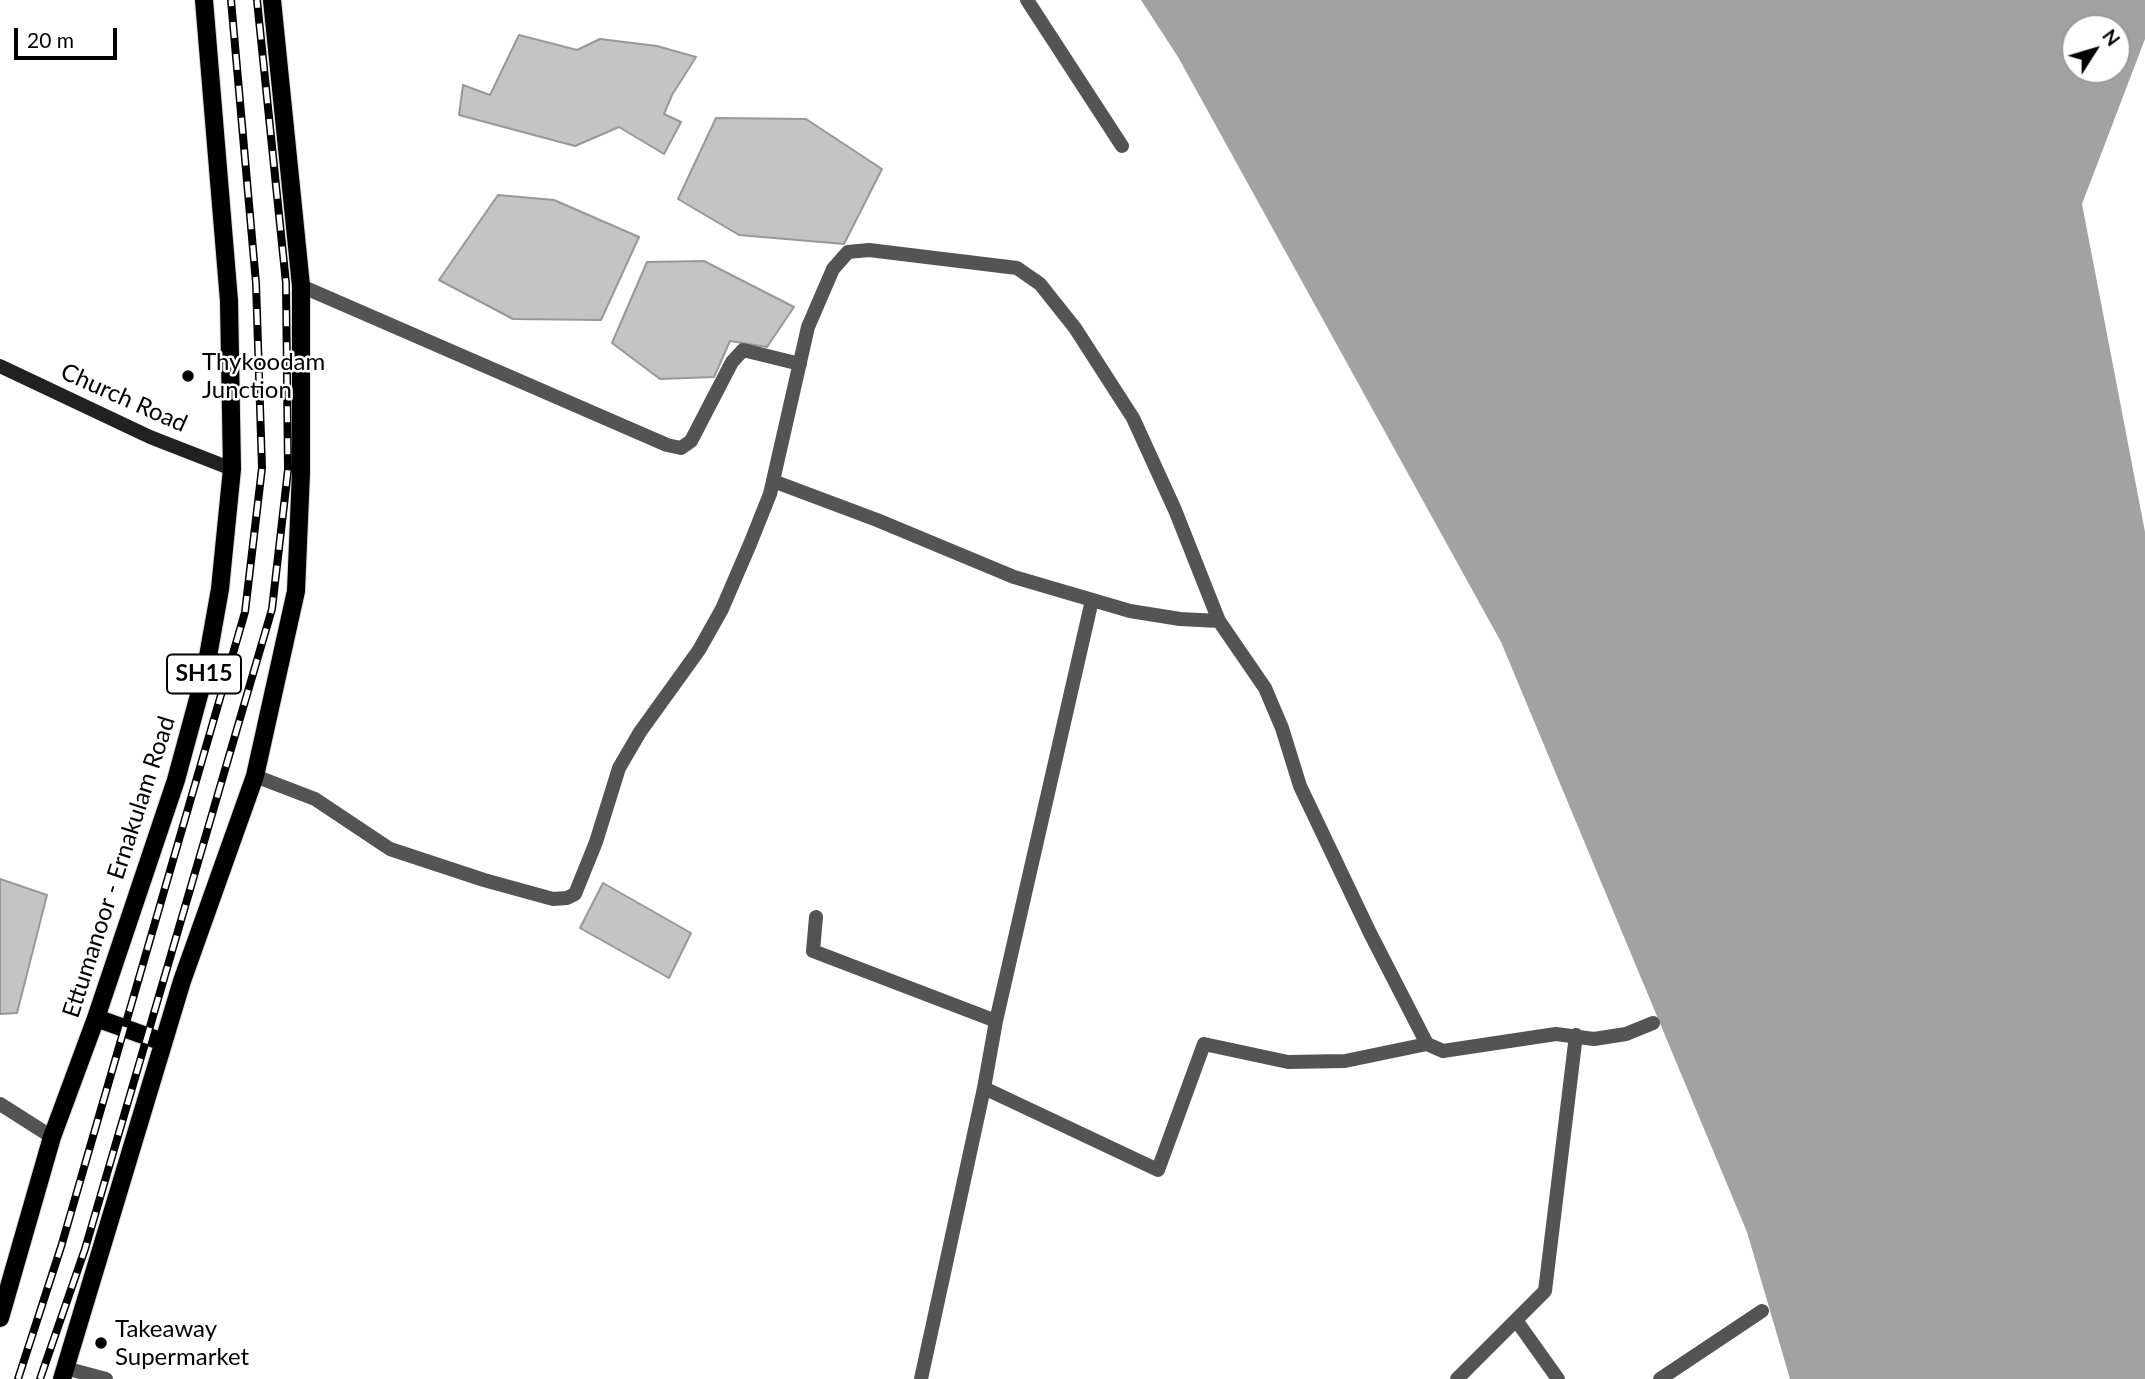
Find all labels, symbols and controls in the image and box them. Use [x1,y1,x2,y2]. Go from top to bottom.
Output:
scale bar [18,14,121,58]
north arrow [2061,14,2131,84]
text: N [2098,24,2125,50]
text: 20 m [27,27,74,52]
place label: Thykoodam Junction [202,348,325,404]
street label: Church Road [56,357,192,439]
marker: Thykoodam Junction [180,368,196,384]
road number: SH15 [167,654,241,694]
street label: Ettumanoor - Ernakulam Road [57,713,181,1021]
place label: Takeaway Supermarket [115,1315,249,1371]
marker: Takeaway Supermarket [93,1335,109,1351]

